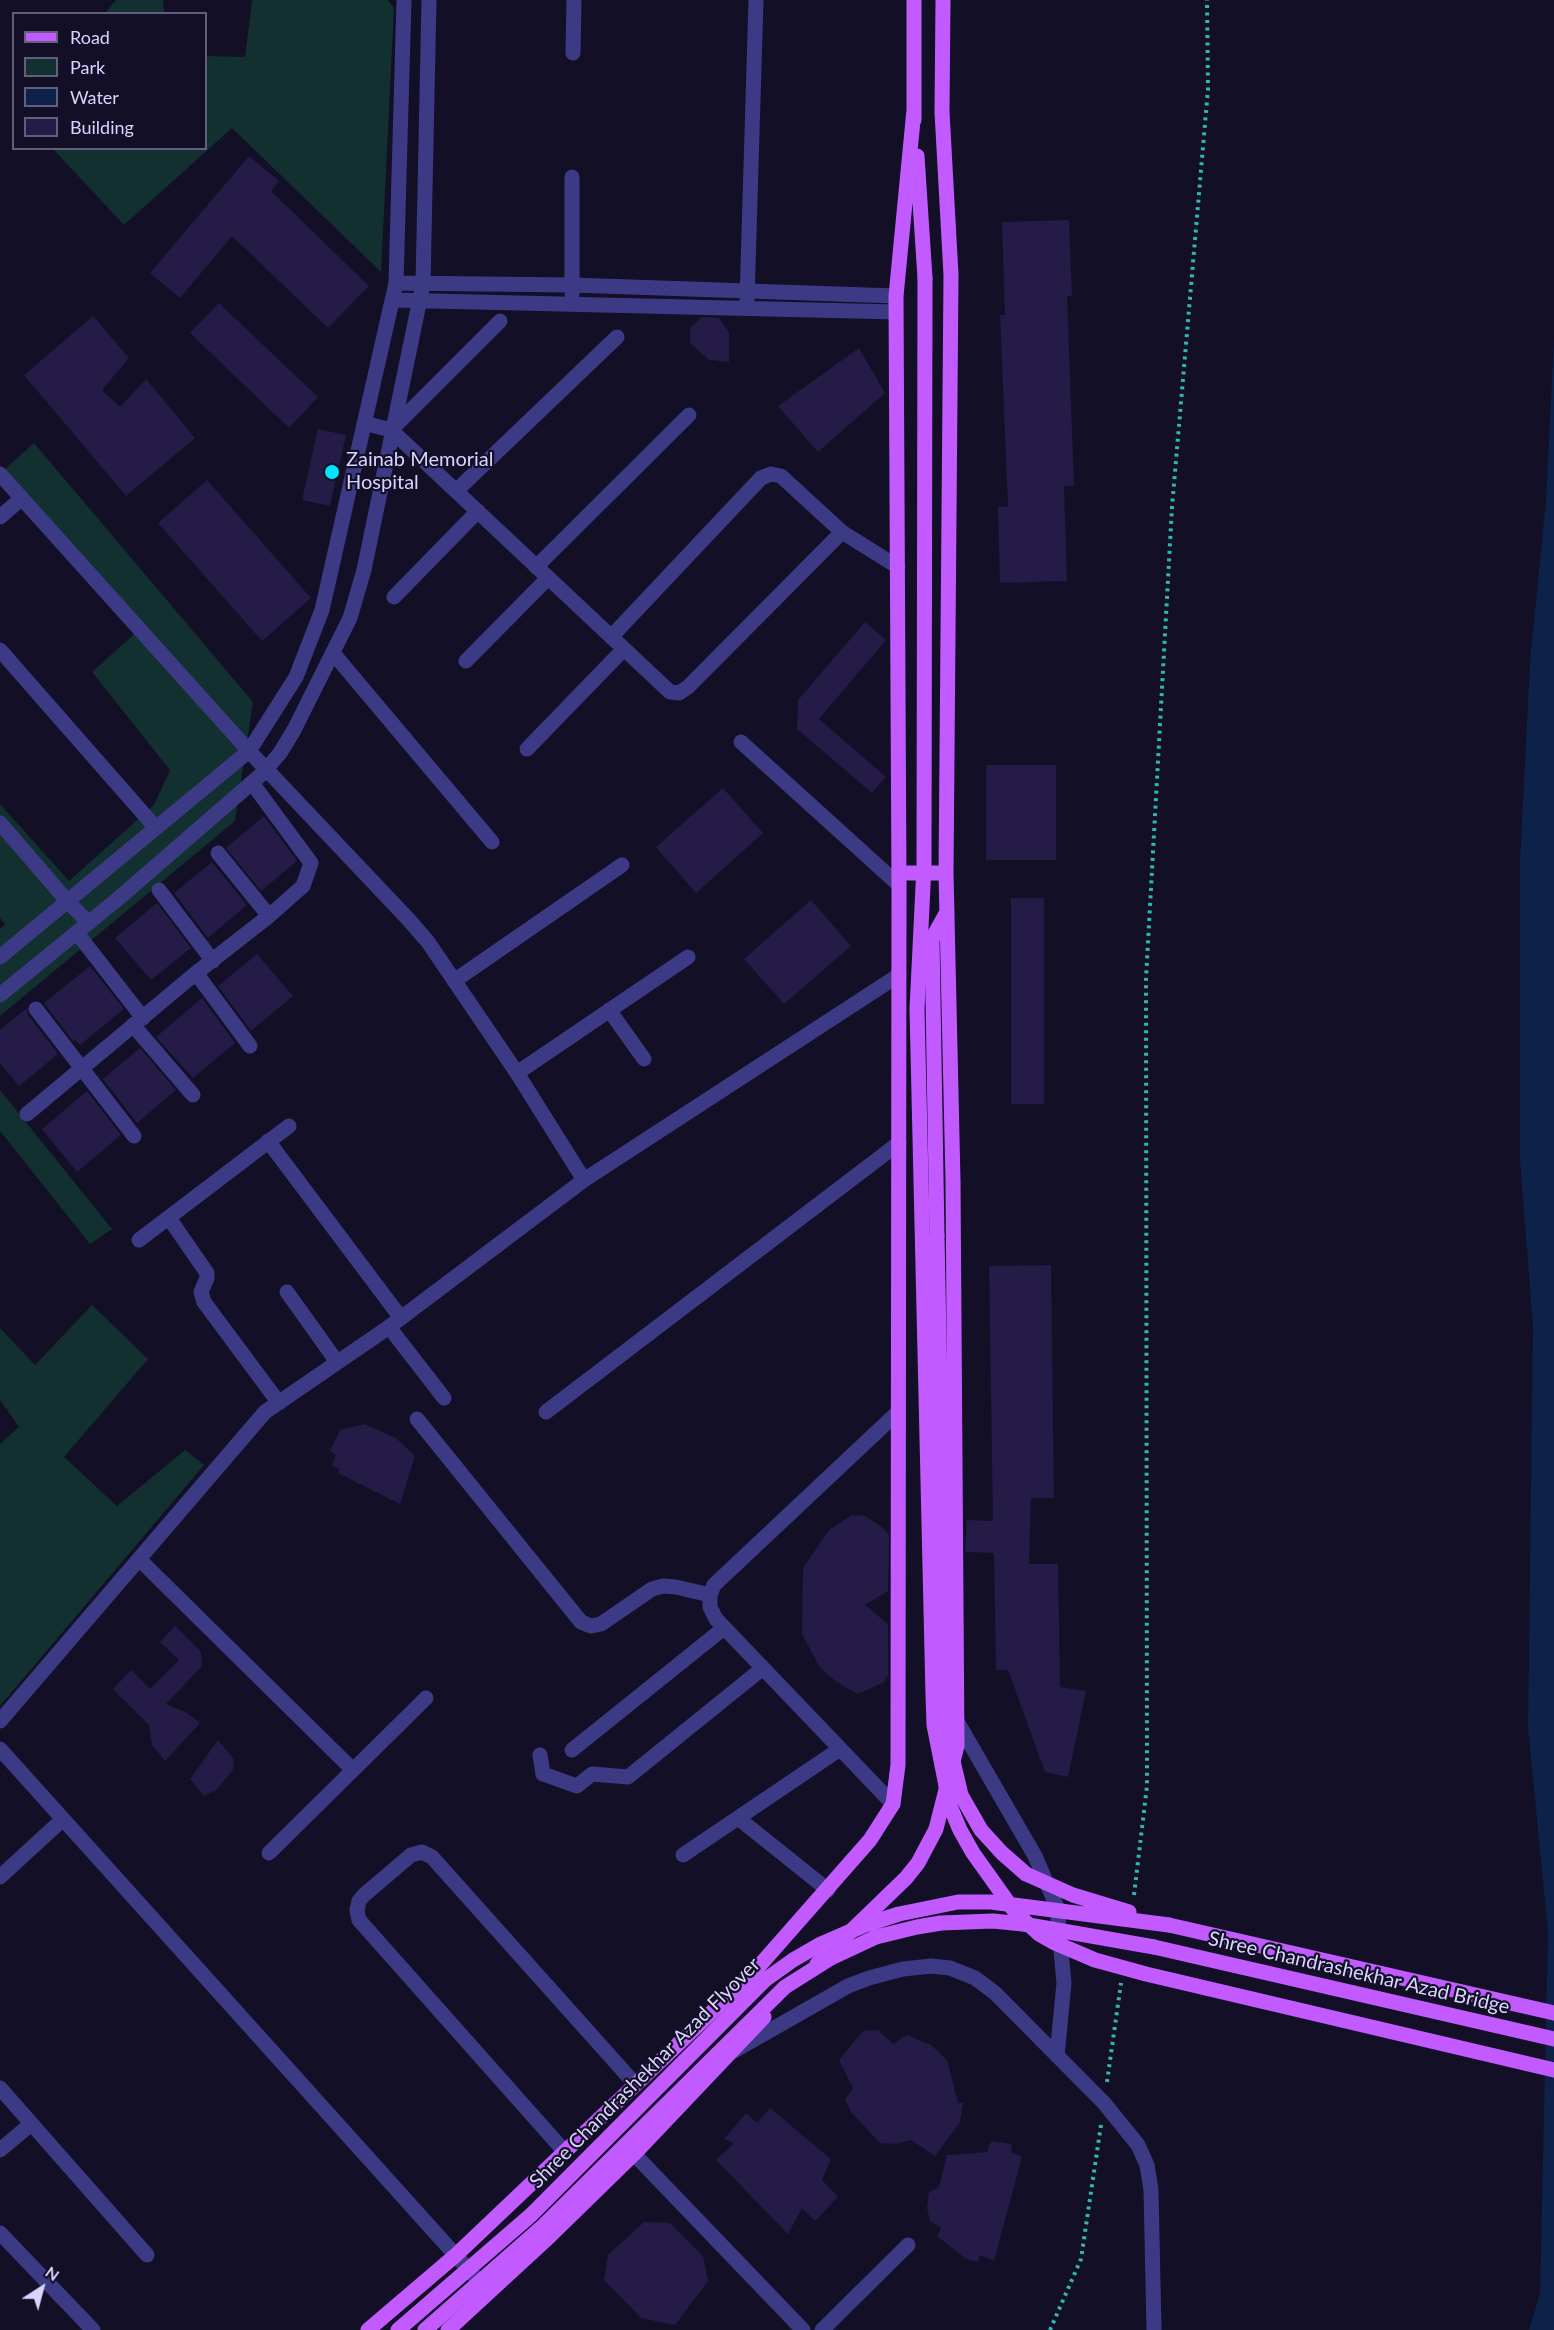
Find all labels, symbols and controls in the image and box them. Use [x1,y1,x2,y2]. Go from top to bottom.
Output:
legend [12,12,207,150]
text: Road [70,26,110,48]
text: Park [70,56,105,78]
text: Water [70,86,119,108]
text: Building [70,116,134,138]
place label: Zainab Memorial Hospital [346,448,493,495]
marker: Zainab Memorial Hospital [323,463,341,481]
street label: Shree Chandrashekhar Azad Bridge [1206,1927,1512,2019]
street label: Shree Chandrashekhar Azad Flyover [525,1953,765,2193]
north arrow [12,2258,72,2318]
text: N [42,2262,63,2284]

